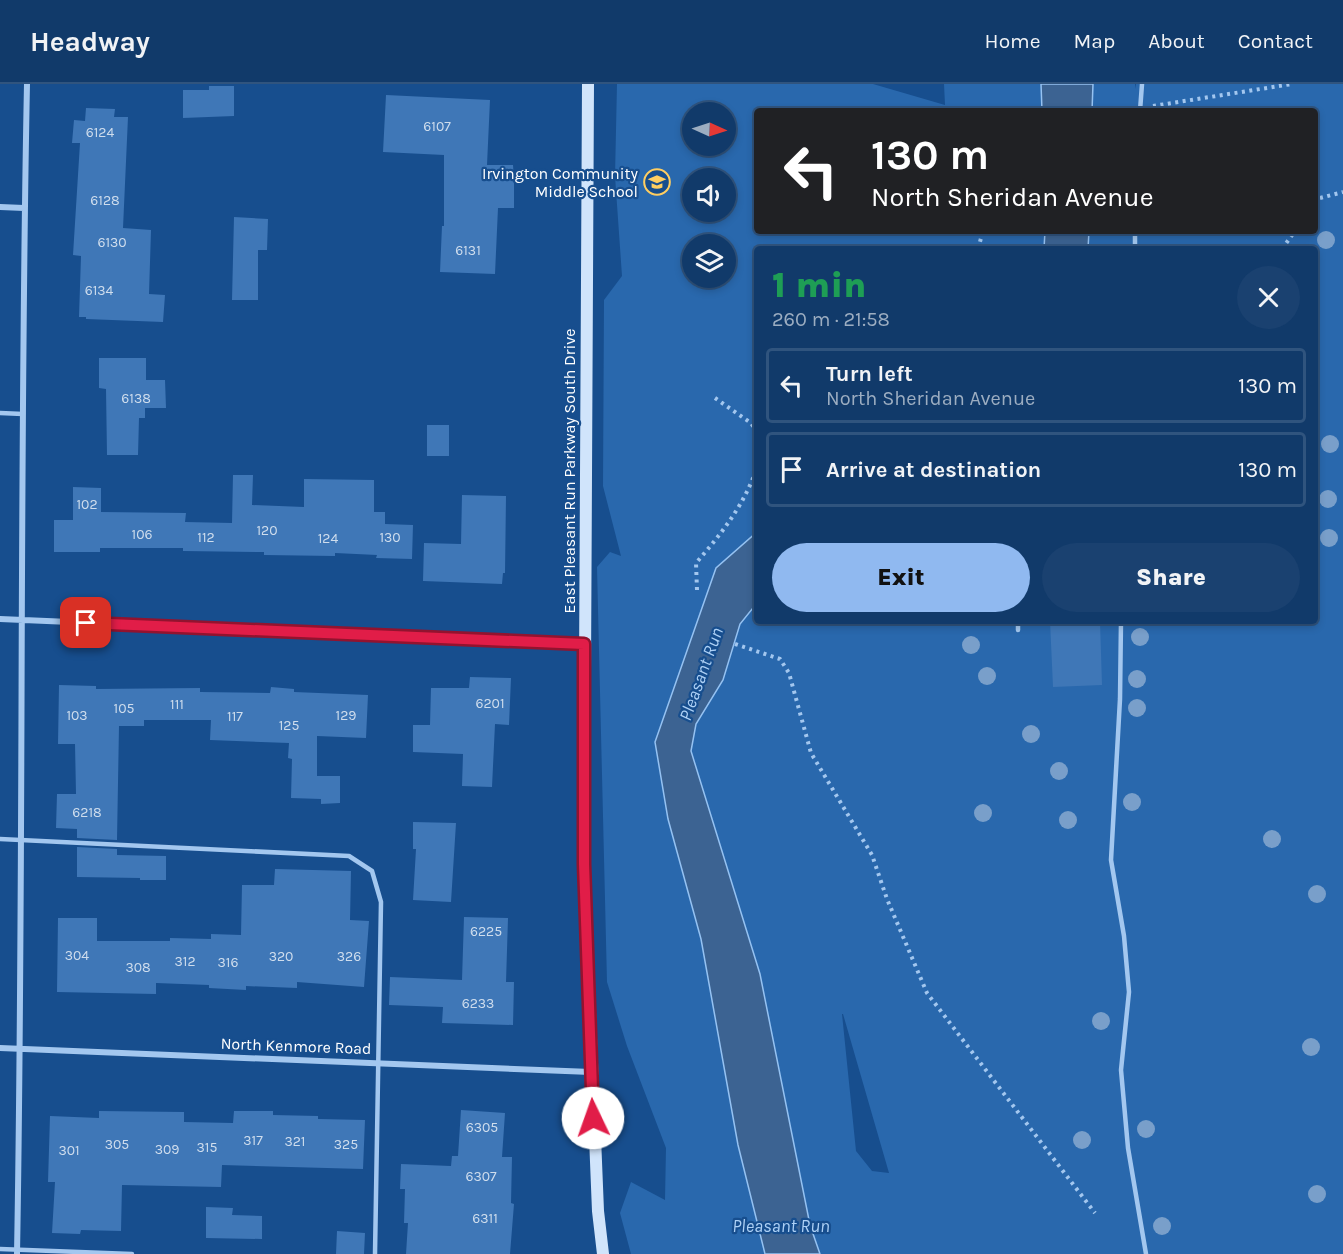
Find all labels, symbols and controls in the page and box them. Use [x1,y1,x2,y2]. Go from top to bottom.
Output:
text: Headway [30,25,150,58]
text: Home [985,29,1041,53]
text: Map [1074,29,1115,53]
text: About [1148,29,1205,53]
text: Contact [1238,29,1313,53]
north arrow [682,102,736,156]
map controls [682,102,736,288]
house number: 6107 [423,118,451,135]
house number: 6124 [86,124,114,141]
text: 130 m [871,130,989,180]
icon: left [772,132,850,210]
place label: Irvington Community Middle School [482,164,639,201]
school or university icon: Irvington Community Middle School [642,167,672,197]
button: sound [682,168,736,222]
text: North Sheridan Avenue [871,181,1154,213]
house number: 6128 [90,192,120,209]
house number: 6130 [97,234,127,251]
button: layers [682,234,736,288]
house number: 6131 [455,242,481,259]
text: 1 min [772,264,866,306]
button: close [1237,266,1300,329]
house number: 6134 [85,282,114,299]
text: 260 m · 21:58 [772,308,890,331]
street label: East Pleasant Run Parkway South Drive [560,328,579,614]
text: Turn left [826,361,913,387]
icon: left [775,369,808,402]
text: 130 m [1238,373,1297,399]
text: North Sheridan Avenue [826,387,1035,410]
house number: 6138 [121,390,151,407]
icon: arrive [775,453,808,486]
text: Arrive at destination [826,457,1041,483]
text: 130 m [1238,457,1297,483]
house number: 102 [76,496,98,513]
house number: 120 [256,522,278,539]
house number: 106 [132,526,152,543]
house number: 112 [197,529,215,546]
house number: 130 [379,529,401,546]
house number: 124 [318,530,338,547]
button: Exit [772,543,1030,612]
button: Share [1042,543,1300,612]
pin [60,597,111,648]
icon: arrive [69,606,102,639]
water label: Pleasant Run [674,624,728,724]
house number: 6201 [475,695,505,712]
house number: 111 [170,696,184,713]
house number: 105 [114,700,135,717]
house number: 103 [66,707,88,724]
house number: 129 [336,707,356,724]
house number: 117 [227,708,243,725]
house number: 125 [279,717,299,734]
house number: 6218 [72,804,102,821]
house number: 6225 [470,923,502,940]
house number: 304 [65,947,89,964]
house number: 320 [269,948,293,965]
house number: 326 [337,948,361,965]
house number: 312 [174,953,196,970]
house number: 316 [218,954,238,971]
house number: 308 [125,959,151,976]
house number: 6233 [462,995,494,1012]
street label: North Kenmore Road [220,1034,372,1058]
position arrow [561,1086,625,1150]
house number: 6305 [466,1119,498,1136]
house number: 317 [243,1132,263,1149]
house number: 321 [284,1133,306,1150]
house number: 305 [105,1136,129,1153]
house number: 325 [334,1136,358,1153]
house number: 315 [197,1139,217,1156]
house number: 309 [155,1141,179,1158]
house number: 301 [58,1142,80,1159]
house number: 6307 [465,1168,497,1185]
house number: 6311 [472,1210,498,1227]
water label: Pleasant Run [732,1215,830,1237]

